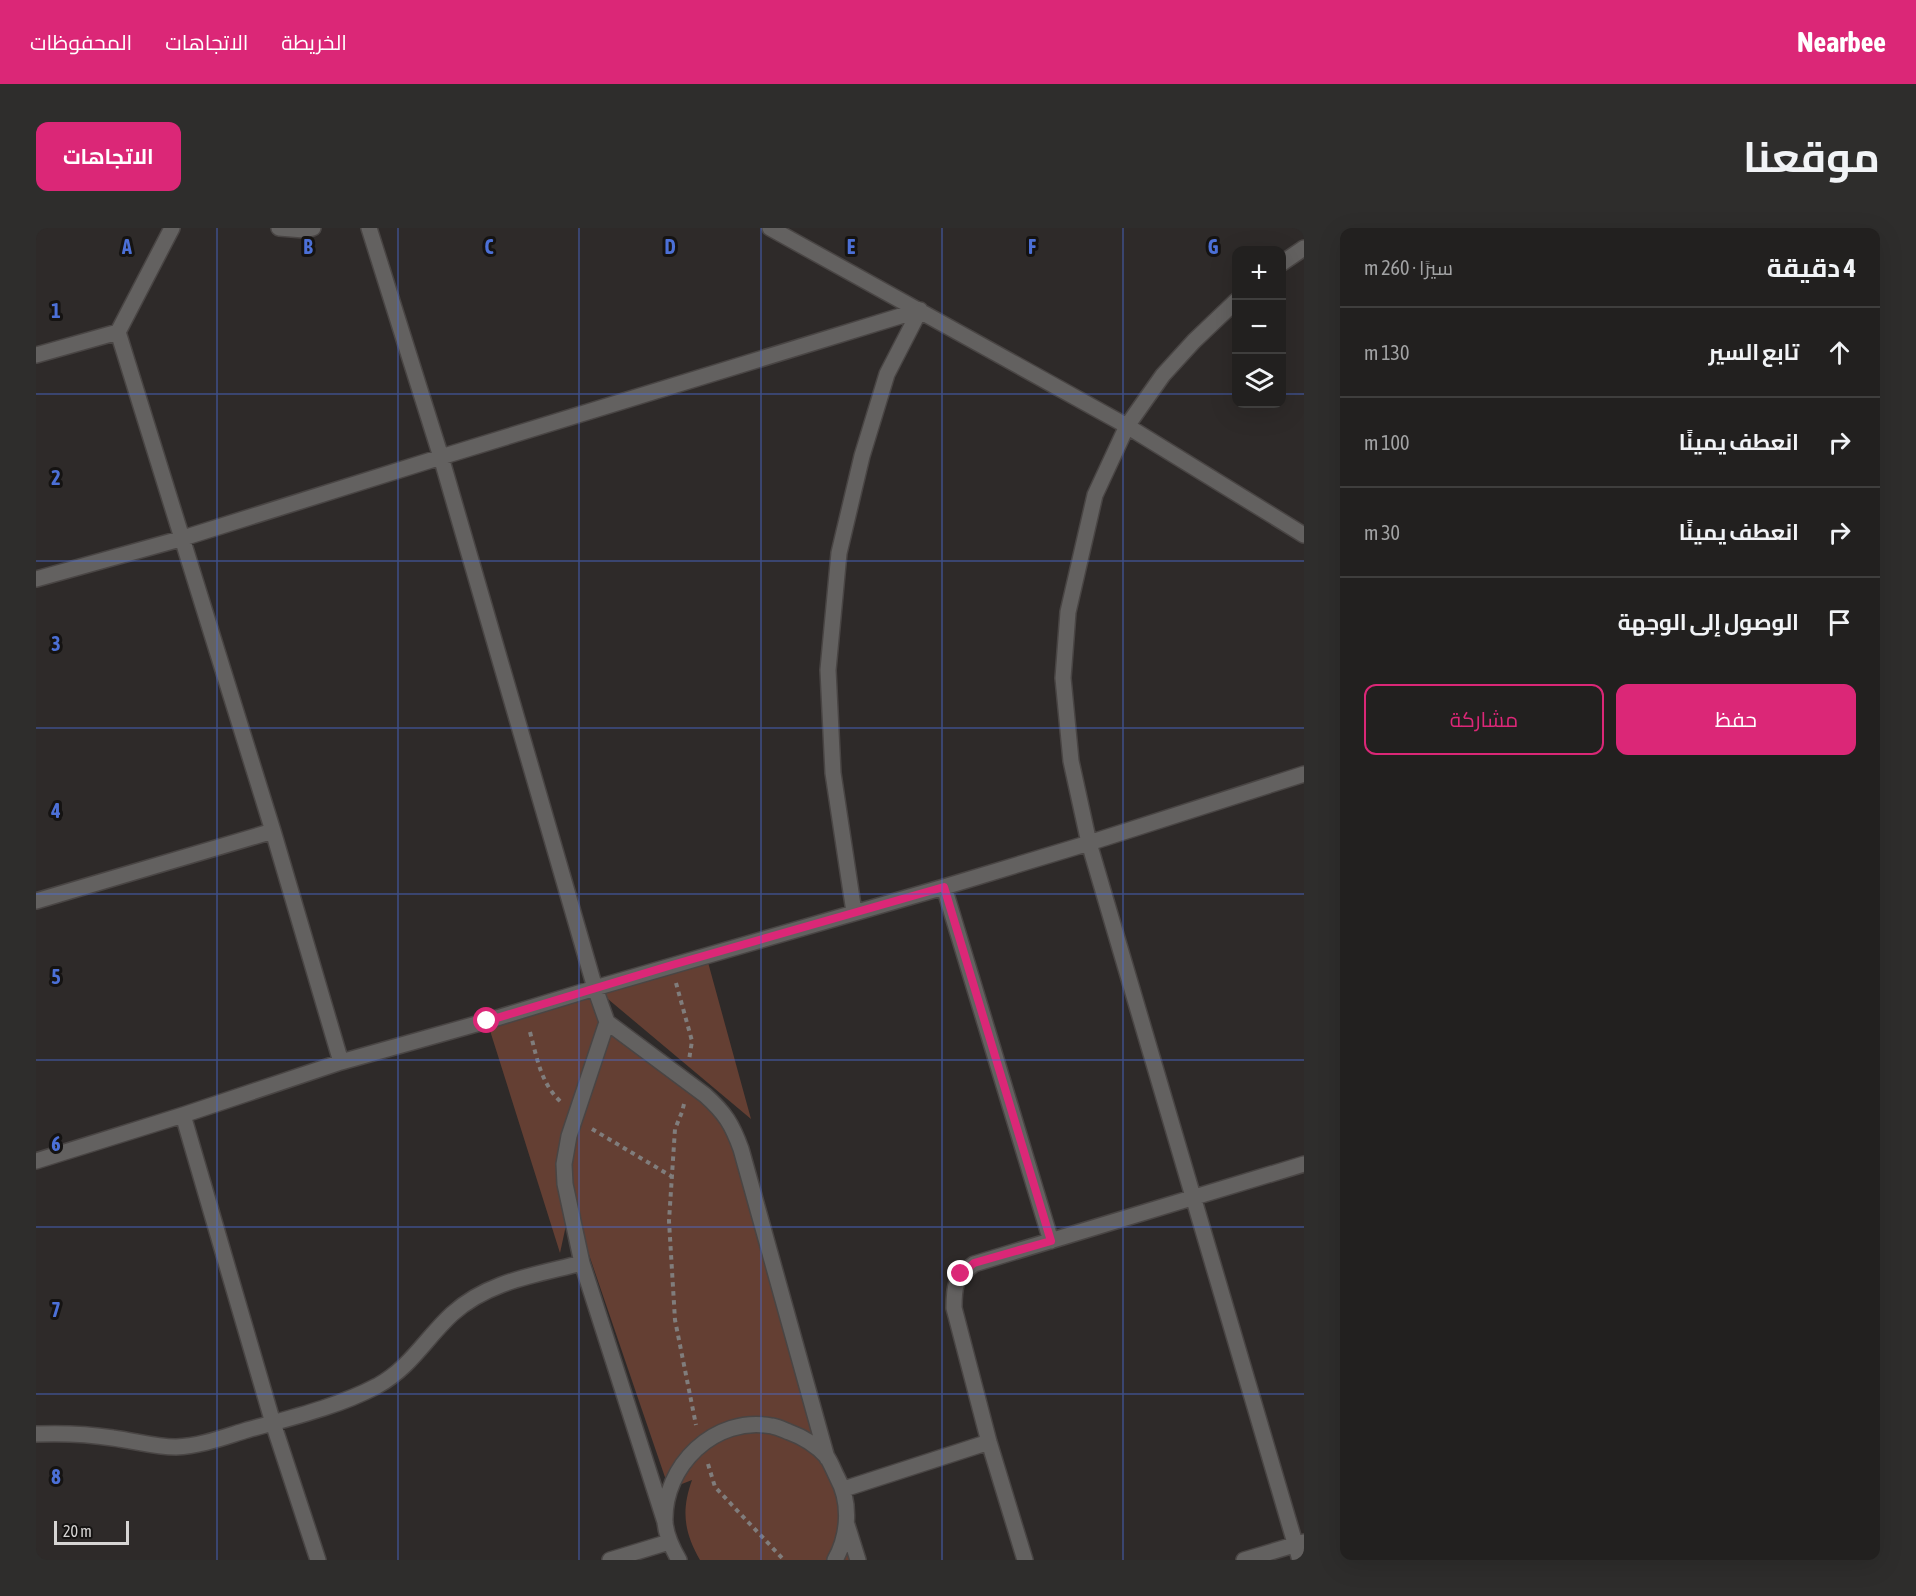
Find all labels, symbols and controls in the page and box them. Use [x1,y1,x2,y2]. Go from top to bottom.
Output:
text: Nearbee [1797,26,1886,58]
text: المحفوظات [30,30,132,54]
text: الاتجاهات [165,30,248,54]
text: الخريطة [281,30,347,54]
button: الاتجاهات [36,122,181,191]
text: موقعنا [1743,133,1880,181]
text: A [121,235,132,258]
text: B [303,235,313,258]
text: C [485,235,494,258]
text: D [664,235,676,258]
text: E [847,235,856,258]
text: F [1028,235,1036,258]
text: G [1208,235,1219,258]
map controls [1232,246,1286,408]
button: + [1232,246,1286,300]
text: 4 دقيقة [1767,253,1856,283]
text: سيرًا · 260 m [1364,256,1453,279]
text: 1 [51,299,61,322]
button: − [1232,300,1286,354]
icon: ahead [1823,336,1856,369]
text: تابع السير [1709,339,1799,365]
text: 130 m [1364,341,1409,364]
button: layers [1232,354,1286,408]
icon: right [1823,426,1856,459]
text: انعطف يمينًا [1679,429,1799,455]
text: 100 m [1364,431,1409,454]
text: 2 [51,466,61,489]
icon: right [1823,516,1856,549]
text: انعطف يمينًا [1679,519,1799,545]
text: 30 m [1364,521,1400,544]
icon: arrive [1823,606,1856,639]
text: الوصول إلى الوجهة [1618,609,1799,635]
text: 3 [51,632,61,655]
button: مشاركة [1364,684,1604,755]
button: حفظ [1616,684,1856,755]
text: 4 [50,799,61,822]
text: 5 [51,965,61,988]
route start [473,1007,499,1033]
text: 6 [51,1132,61,1155]
route end [947,1260,973,1286]
text: 7 [51,1298,61,1321]
text: 8 [51,1465,61,1488]
scale bar [54,1518,129,1546]
text: 20 m [63,1522,92,1540]

